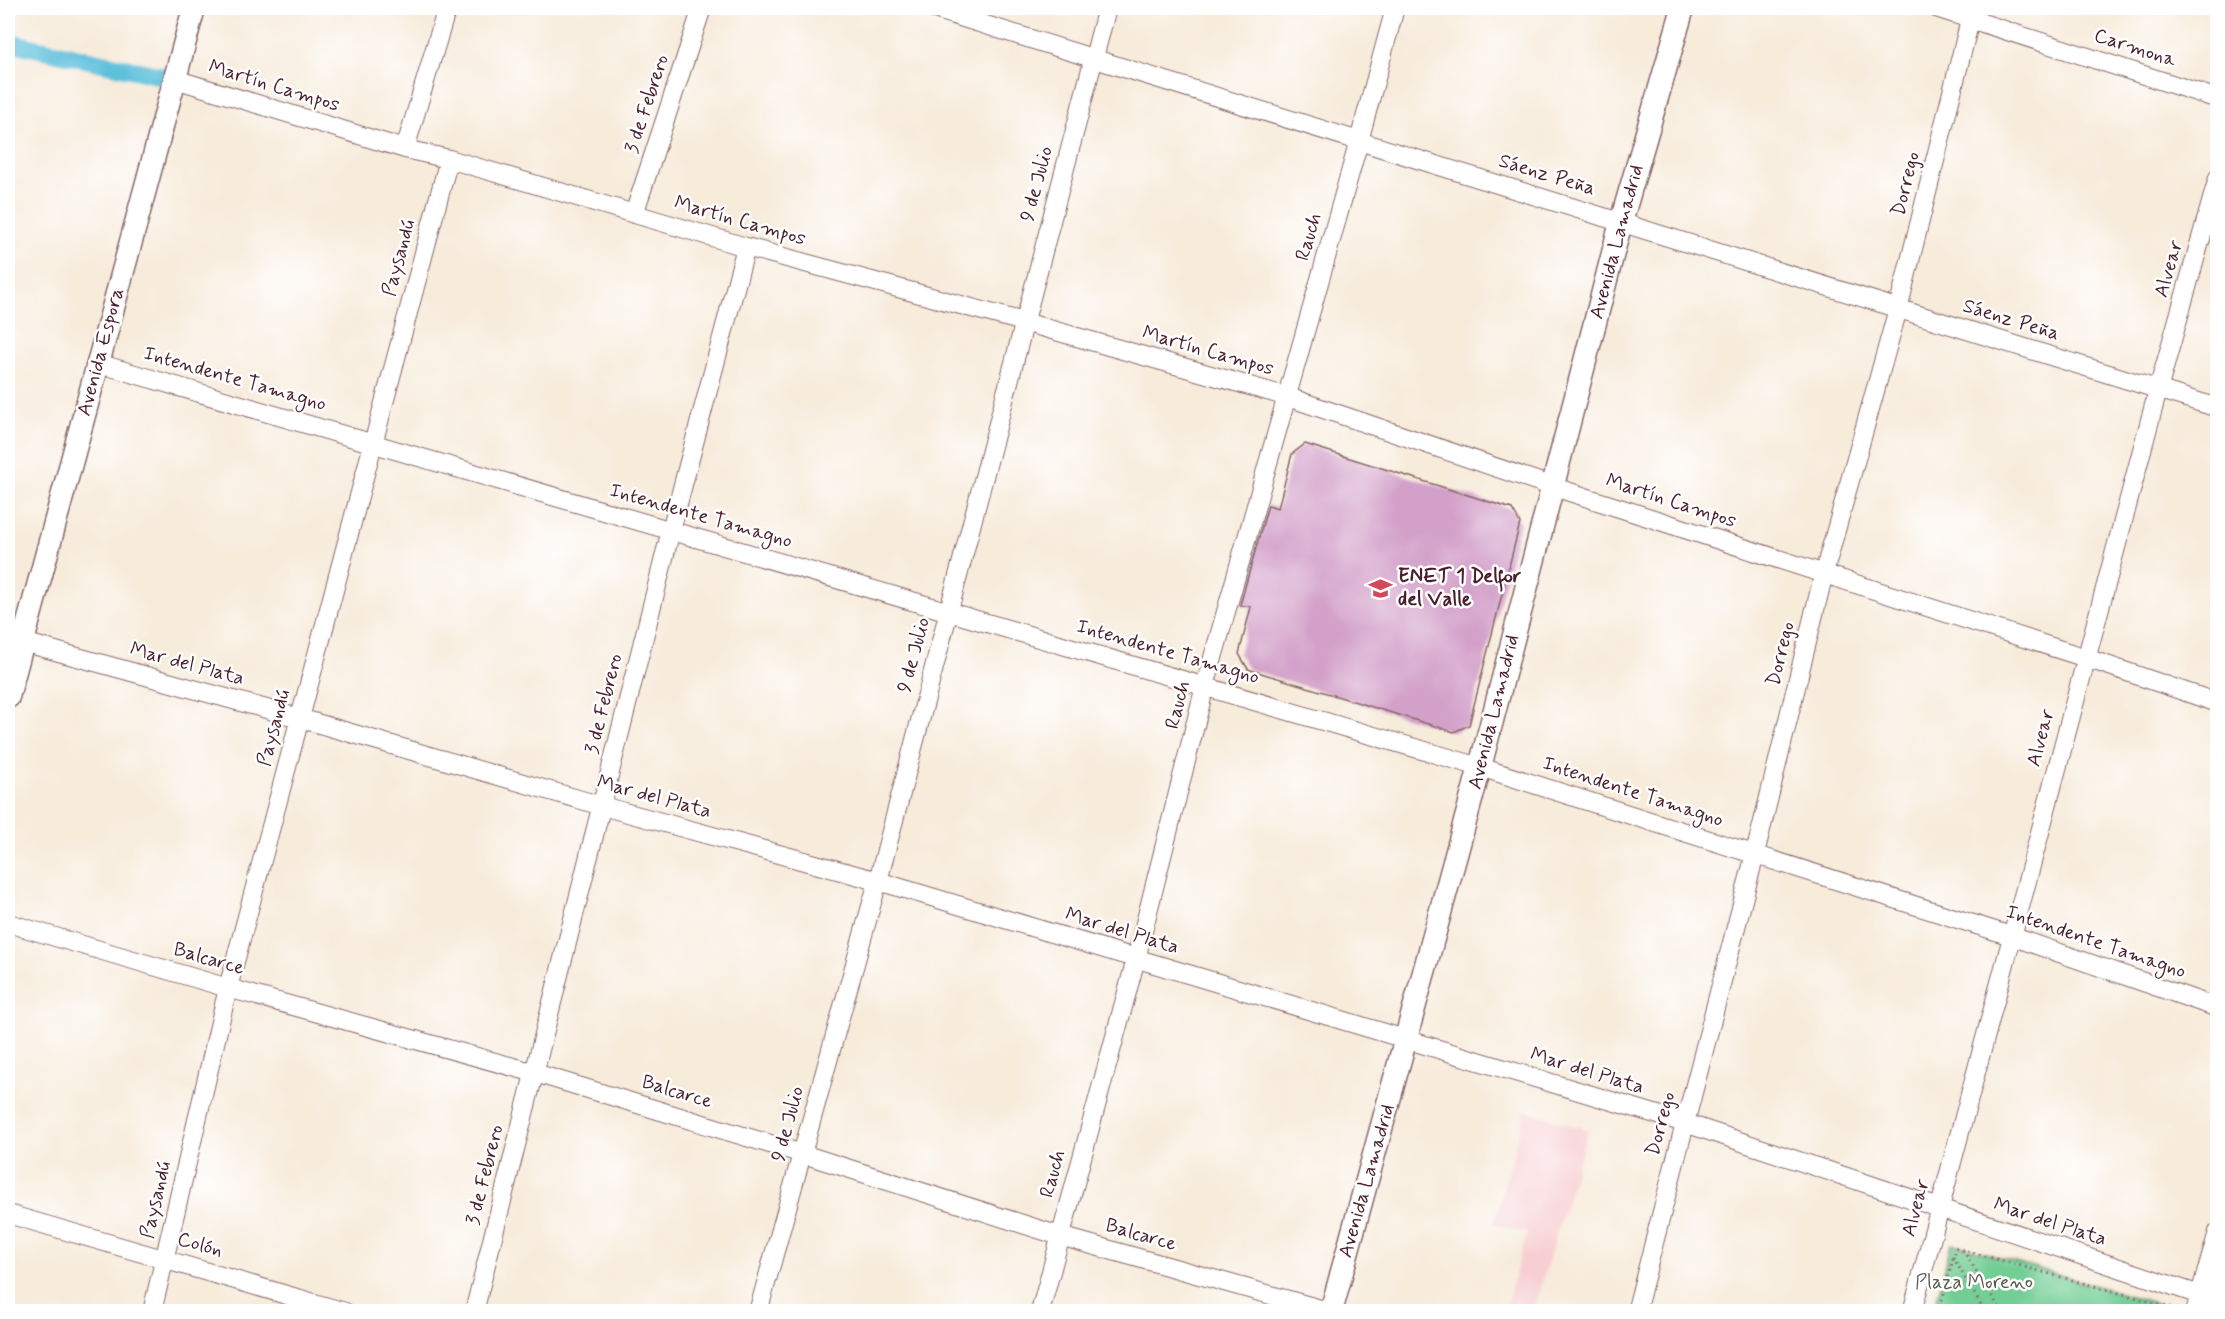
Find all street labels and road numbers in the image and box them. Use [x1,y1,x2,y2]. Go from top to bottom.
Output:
street label: Carmona [2091,22,2180,74]
street label: 3 de Febrero [618,51,676,157]
street label: Martín Campos [205,53,343,119]
street label: 9 de Julio [1014,143,1060,225]
street label: Sáenz Peña [1495,148,1599,202]
street label: Dorrego [1885,149,1927,219]
street label: Avenida Lamadrid [1583,162,1651,322]
street label: Martín Campos [671,189,809,253]
street label: Rauch [1289,210,1329,264]
street label: Paysandú [376,217,422,299]
street label: Alvear [2148,237,2190,301]
street label: Avenida Espora [71,285,131,419]
street label: Sáenz Peña [1959,293,2063,347]
street label: Martín Campos [1139,319,1277,383]
street label: Intendente Tamagno [140,340,329,419]
street label: Martín Campos [1602,467,1740,535]
street label: Intendente Tamagno [606,477,795,556]
street label: Intendente Tamagno [1073,613,1262,692]
street label: 9 de Julio [891,614,937,696]
street label: Dorrego [1760,619,1802,689]
street label: Avenida Lamadrid [1462,632,1526,792]
street label: Mar del Plata [127,636,247,692]
street label: 3 de Febrero [579,651,630,757]
street label: Rauch [1159,678,1197,732]
street label: Paysandú [251,687,297,769]
street label: Alvear [2020,706,2062,770]
street label: Intendente Tamagno [1539,750,1727,835]
street label: Mar del Plata [594,769,714,825]
street label: Intendente Tamagno [2002,899,2190,986]
street label: Mar del Plata [1062,901,1182,961]
street label: Balcarce [170,936,248,982]
street label: Mar del Plata [1527,1041,1647,1101]
street label: Balcarce [638,1068,716,1116]
street label: 9 de Julio [765,1083,811,1165]
street label: Dorrego [1639,1089,1683,1159]
street label: Avenida Lamadrid [1332,1101,1402,1261]
street label: 3 de Febrero [460,1122,511,1228]
street label: Rauch [1034,1147,1072,1201]
street label: Paysandú [134,1159,178,1241]
street label: Alvear [1895,1176,1937,1240]
street label: Mar del Plata [1990,1191,2110,1253]
street label: Balcarce [1102,1212,1180,1258]
street label: Colón [174,1226,226,1264]

